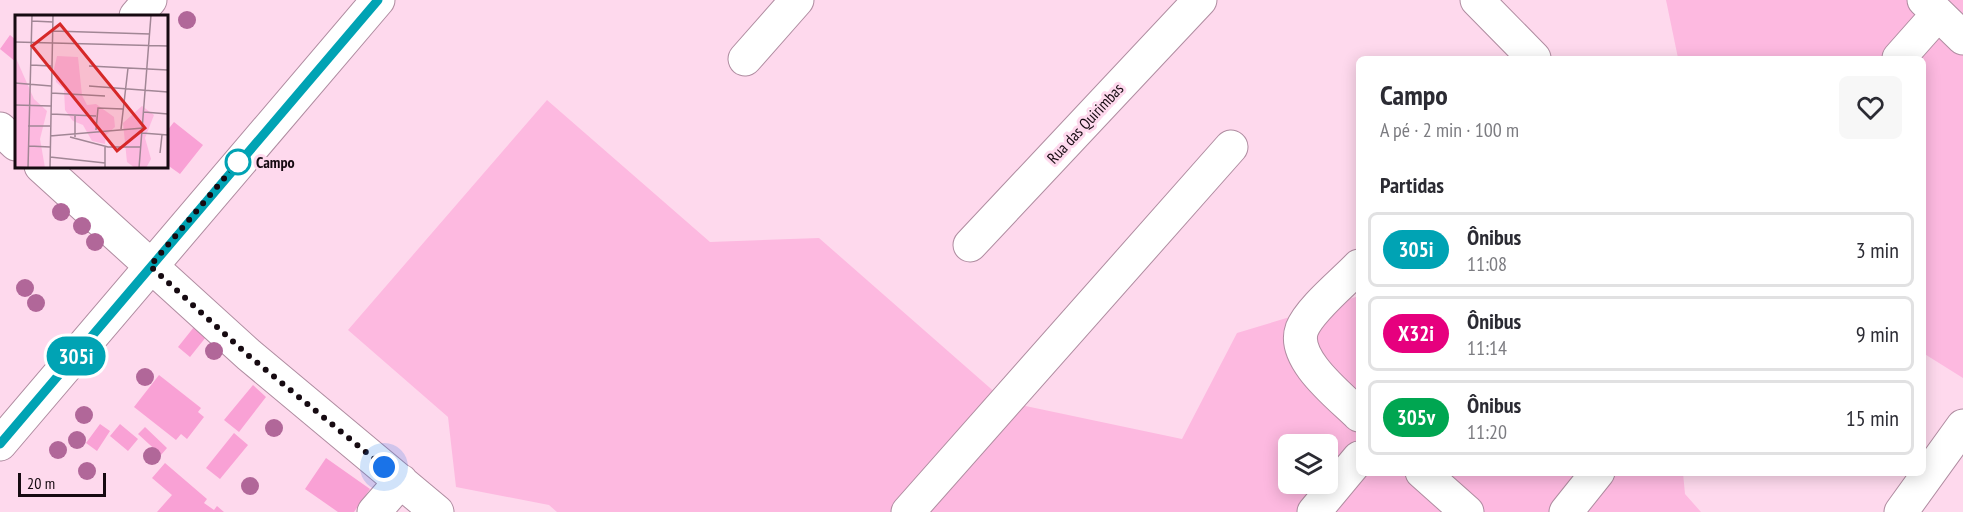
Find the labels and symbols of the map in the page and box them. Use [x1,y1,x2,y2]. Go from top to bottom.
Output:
inset map [15,15,168,168]
street label: Rua das Quirimbas [1043,79,1127,167]
marker: Campo [225,149,251,175]
place label: Campo [256,152,295,172]
line badge: 305i [34,336,118,376]
your location [369,452,399,482]
scale bar [18,470,106,498]

